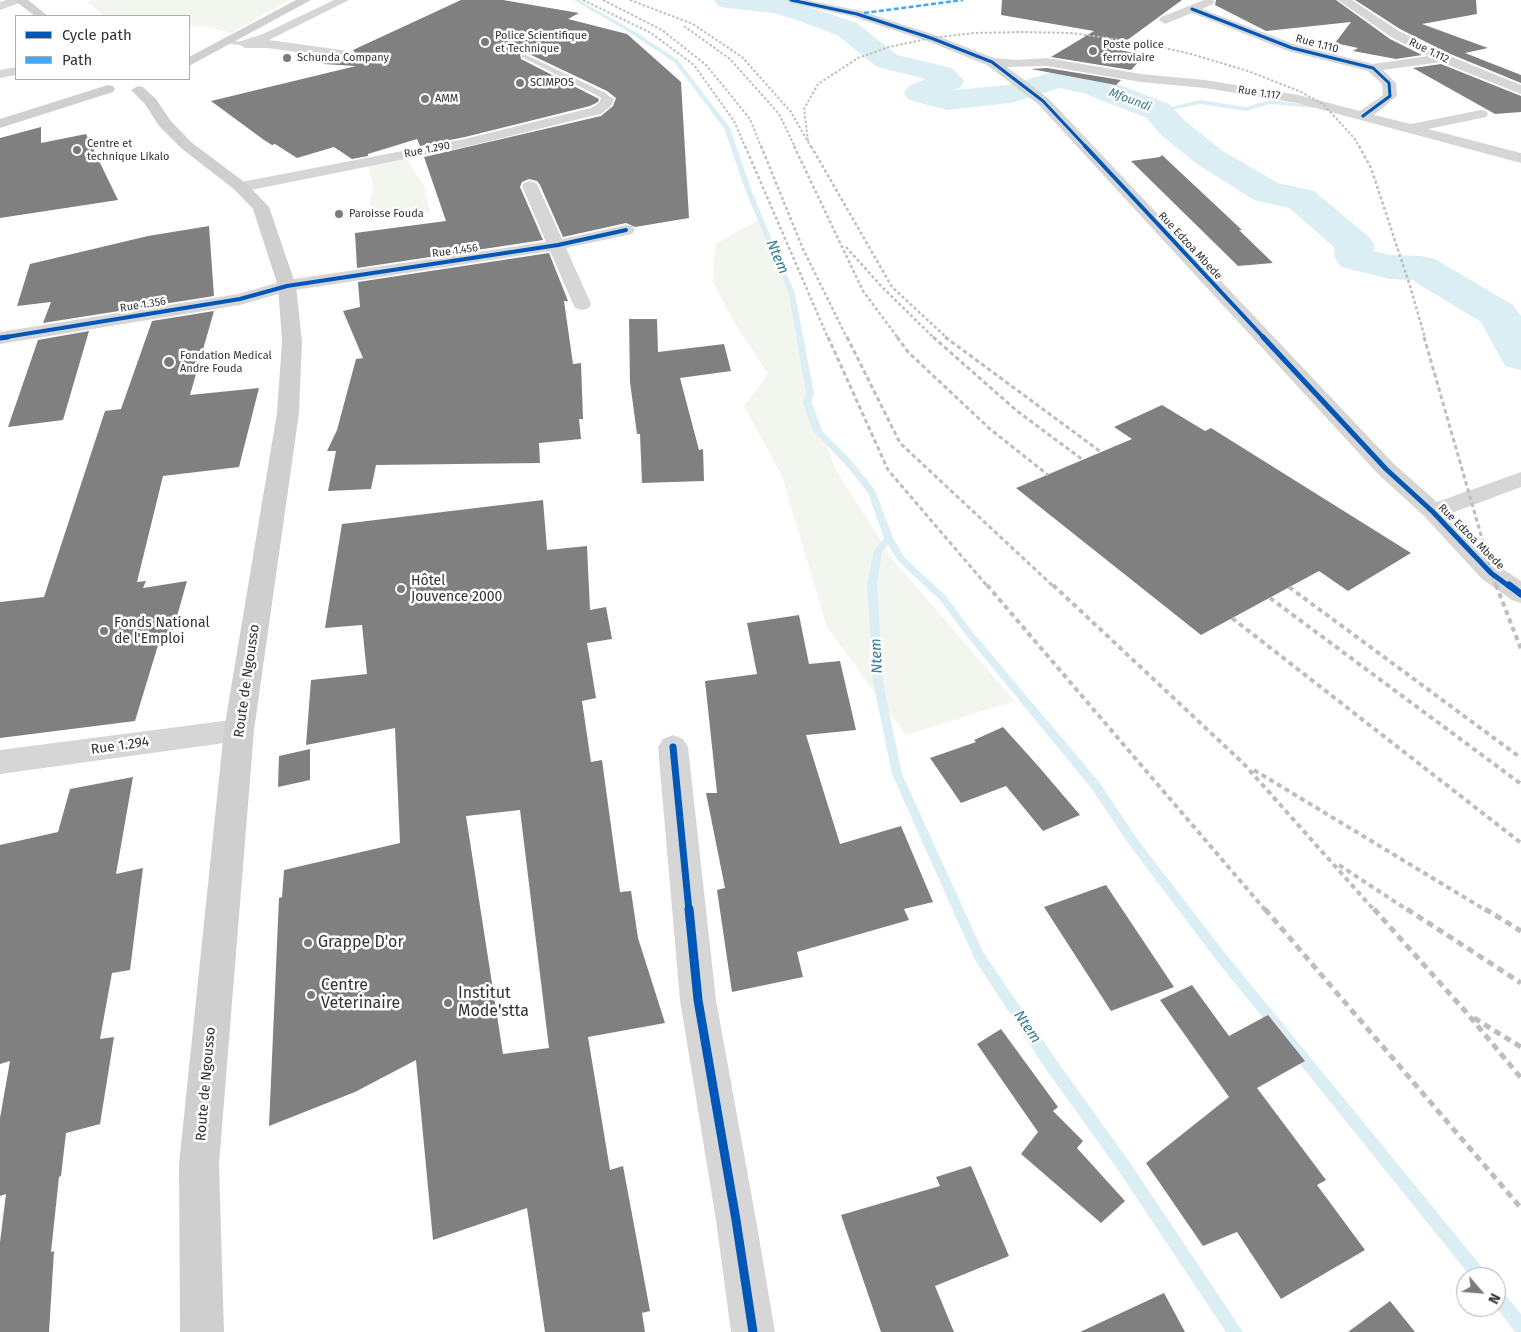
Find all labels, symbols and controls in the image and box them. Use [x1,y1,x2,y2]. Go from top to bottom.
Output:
legend [15,15,190,80]
text: Cycle path [62,26,132,44]
place label: Police Scientifique et Technique [495,29,587,55]
street label: Rue 1.110 [1294,32,1340,56]
marker: Police Scientifique et Technique [479,36,491,48]
street label: Rue 1.112 [1407,36,1451,66]
place label: Poste police ferroviaire [1103,38,1164,64]
marker: Poste police ferroviaire [1087,45,1099,57]
text: Path [62,51,92,69]
place label: Schunda Company [297,51,389,65]
marker: Schunda Company [281,52,293,64]
place label: SCIMPOS [530,76,574,90]
marker: SCIMPOS [514,77,526,89]
street label: Rue 1.117 [1237,83,1281,103]
water label: Mfoundi [1107,85,1153,115]
place label: AMM [435,92,458,106]
marker: AMM [419,93,431,105]
place label: Centre et technique Likalo [87,137,169,163]
street label: Rue 1.290 [403,139,451,161]
marker: Centre et technique Likalo [71,144,83,156]
place label: Paroisse Fouda [349,207,424,221]
marker: Paroisse Fouda [333,208,345,220]
street label: Rue Edzoa Mbede [1155,209,1225,283]
water label: Ntem [762,237,792,277]
street label: Rue 1.456 [431,241,479,261]
street label: Rue 1.356 [119,295,167,315]
place label: Fondation Medical Andre Fouda [180,349,272,375]
marker: Fondation Medical Andre Fouda [162,355,176,369]
street label: Rue Edzoa Mbede [1435,501,1507,573]
place label: Hôtel Jouvence 2000 [411,573,502,606]
marker: Hôtel Jouvence 2000 [395,583,407,595]
place label: Fonds National de l'Emploi [114,615,210,648]
street label: Route de Ngousso [231,623,263,739]
marker: Fonds National de l'Emploi [98,625,110,637]
water label: Ntem [867,638,887,674]
street label: Rue 1.294 [90,734,150,758]
place label: Grappe D'or [318,933,404,953]
marker: Grappe D'or [302,937,314,949]
place label: Centre Veterinaire [321,976,400,1014]
place label: Institut Mode'stta [458,984,529,1022]
marker: Centre Veterinaire [305,989,317,1001]
marker: Institut Mode'stta [442,997,454,1009]
water label: Ntem [1010,1007,1044,1047]
street label: Route de Ngousso [193,1026,219,1142]
north arrow [1456,1267,1506,1317]
text: N [1484,1291,1504,1307]

